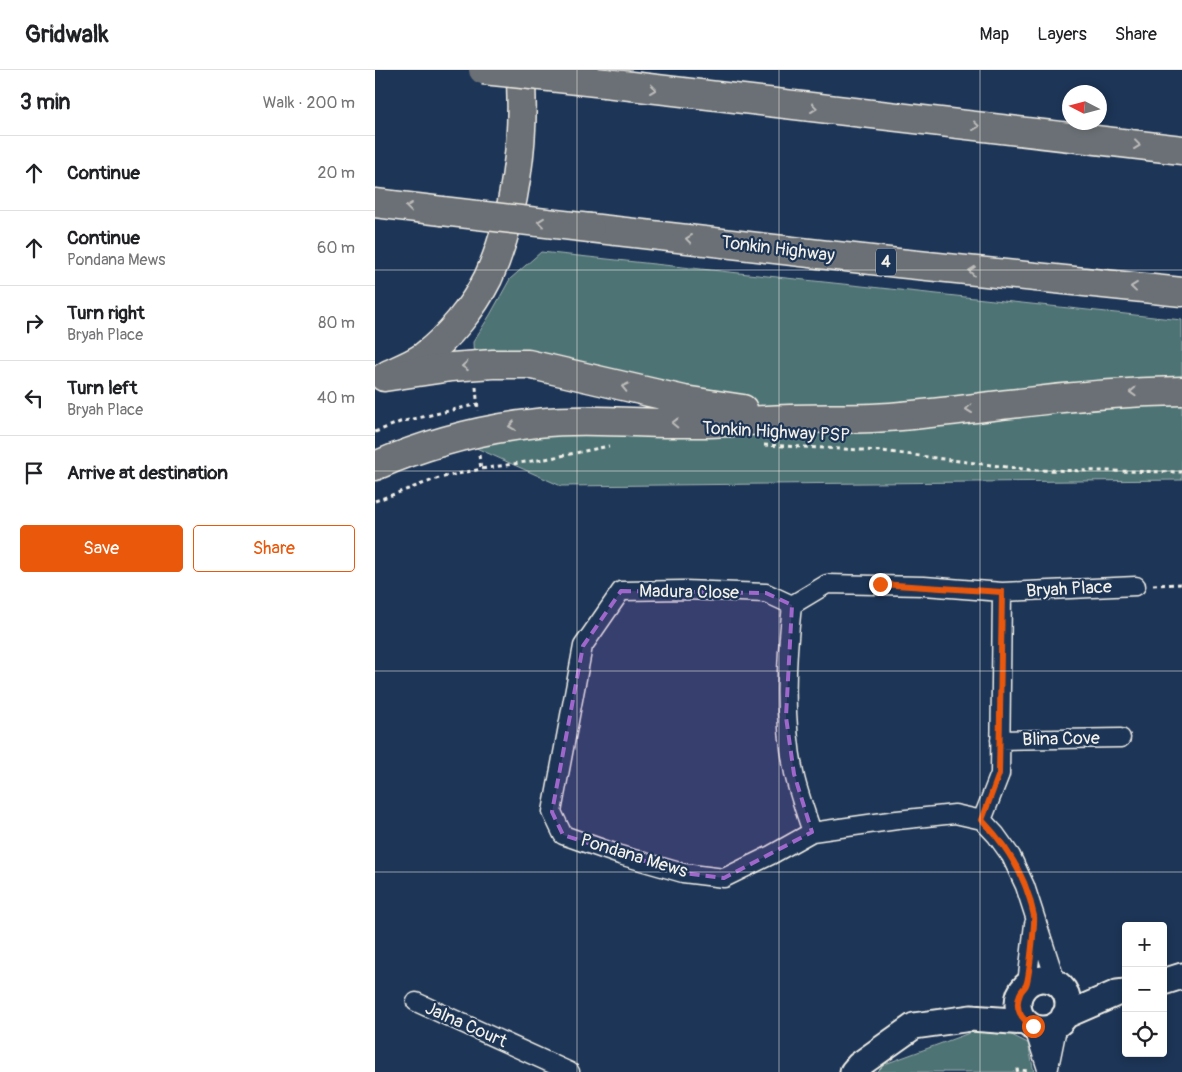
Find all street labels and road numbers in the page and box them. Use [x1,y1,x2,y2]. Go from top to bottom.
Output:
street label: Tonkin Highway [720,231,836,267]
road number: 4 [876,248,896,276]
street label: Tonkin Highway PSP [701,417,851,447]
street label: Bryah Place [1026,575,1112,603]
street label: Madura Close [639,580,739,604]
street label: Blina Cove [1022,727,1100,751]
street label: Pondana Mews [578,829,690,883]
street label: Jalna Court [421,997,511,1054]

